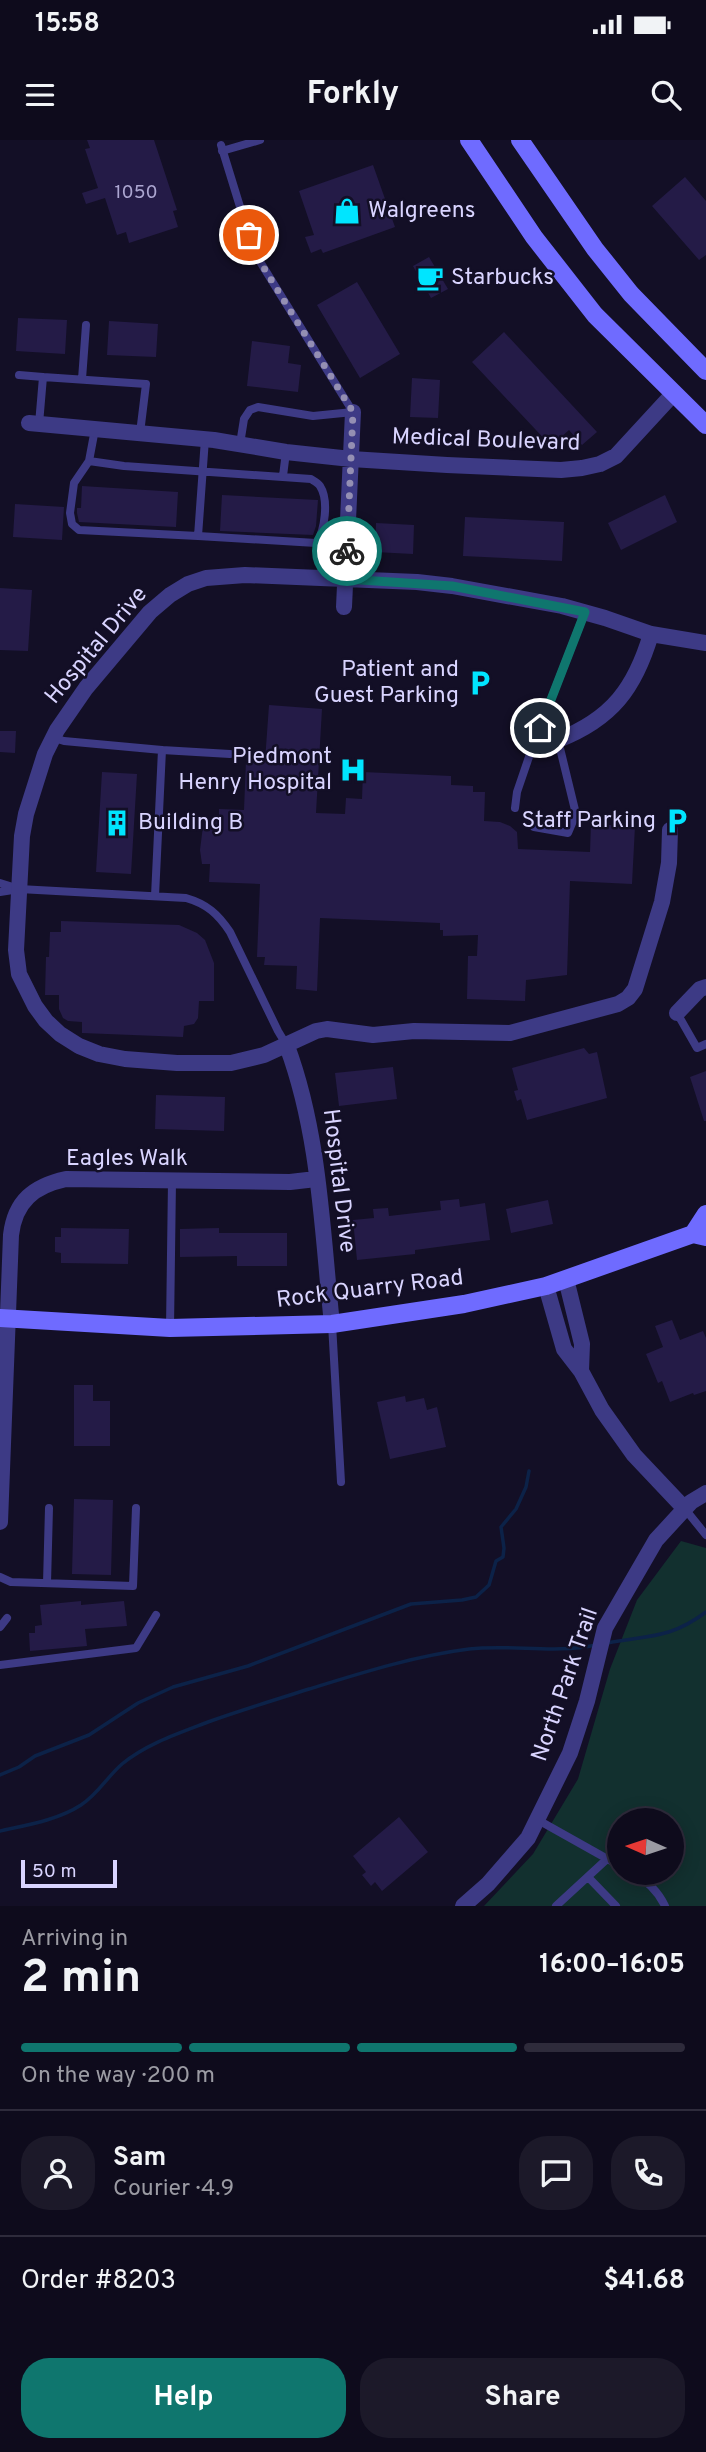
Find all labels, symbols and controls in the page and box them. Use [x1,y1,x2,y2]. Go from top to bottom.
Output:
text: 15:58 [35,8,100,41]
text: Forkly [307,75,399,115]
icon: menu [21,76,59,114]
icon: search [647,76,685,114]
house number: 1050 [114,181,158,205]
shop icon: Walgreens [332,196,362,226]
place label: Walgreens [368,197,475,226]
pin [219,205,279,265]
icon: bag [230,216,268,254]
cafe icon: Starbucks [415,263,445,293]
place label: Starbucks [451,264,554,293]
street label: Medical Boulevard [391,423,581,459]
courier [312,516,382,586]
icon: bike [328,532,366,570]
street label: Hospital Drive [39,581,155,711]
place label: Patient and Guest Parking [314,656,459,711]
parking icon: Patient and Guest Parking [465,668,495,698]
pin [510,698,570,758]
icon: home [521,709,559,747]
place label: Piedmont Henry Hospital [178,743,332,798]
hospital icon: Piedmont Henry Hospital [338,755,368,785]
parking icon: Staff Parking [662,806,692,836]
place label: Staff Parking [521,807,656,836]
building icon: Building B [102,808,132,838]
place label: Building B [138,809,243,838]
street label: Hospital Drive [315,1107,361,1255]
street label: Eagles Walk [66,1145,188,1174]
street label: Rock Quarry Road [275,1264,465,1316]
street label: North Park Trail [526,1604,606,1766]
north arrow [607,1808,684,1885]
map controls [607,1808,684,1885]
scale bar [21,1857,117,1889]
text: 50 m [32,1860,77,1884]
text: Arriving in [21,1925,128,1954]
text: 16:00–16:05 [539,1949,685,1982]
text: 2 min [21,1950,141,2009]
text: On the way · 200 m [21,2062,215,2091]
button: person [21,2136,95,2210]
button: chat [519,2136,593,2210]
button: phone [611,2136,685,2210]
text: Sam [113,2142,166,2175]
text: Courier · 4.9 [113,2175,234,2204]
text: Order #8203 [21,2265,176,2298]
text: $41.68 [603,2265,685,2298]
button: Help [21,2358,346,2438]
button: Share [360,2358,685,2438]

